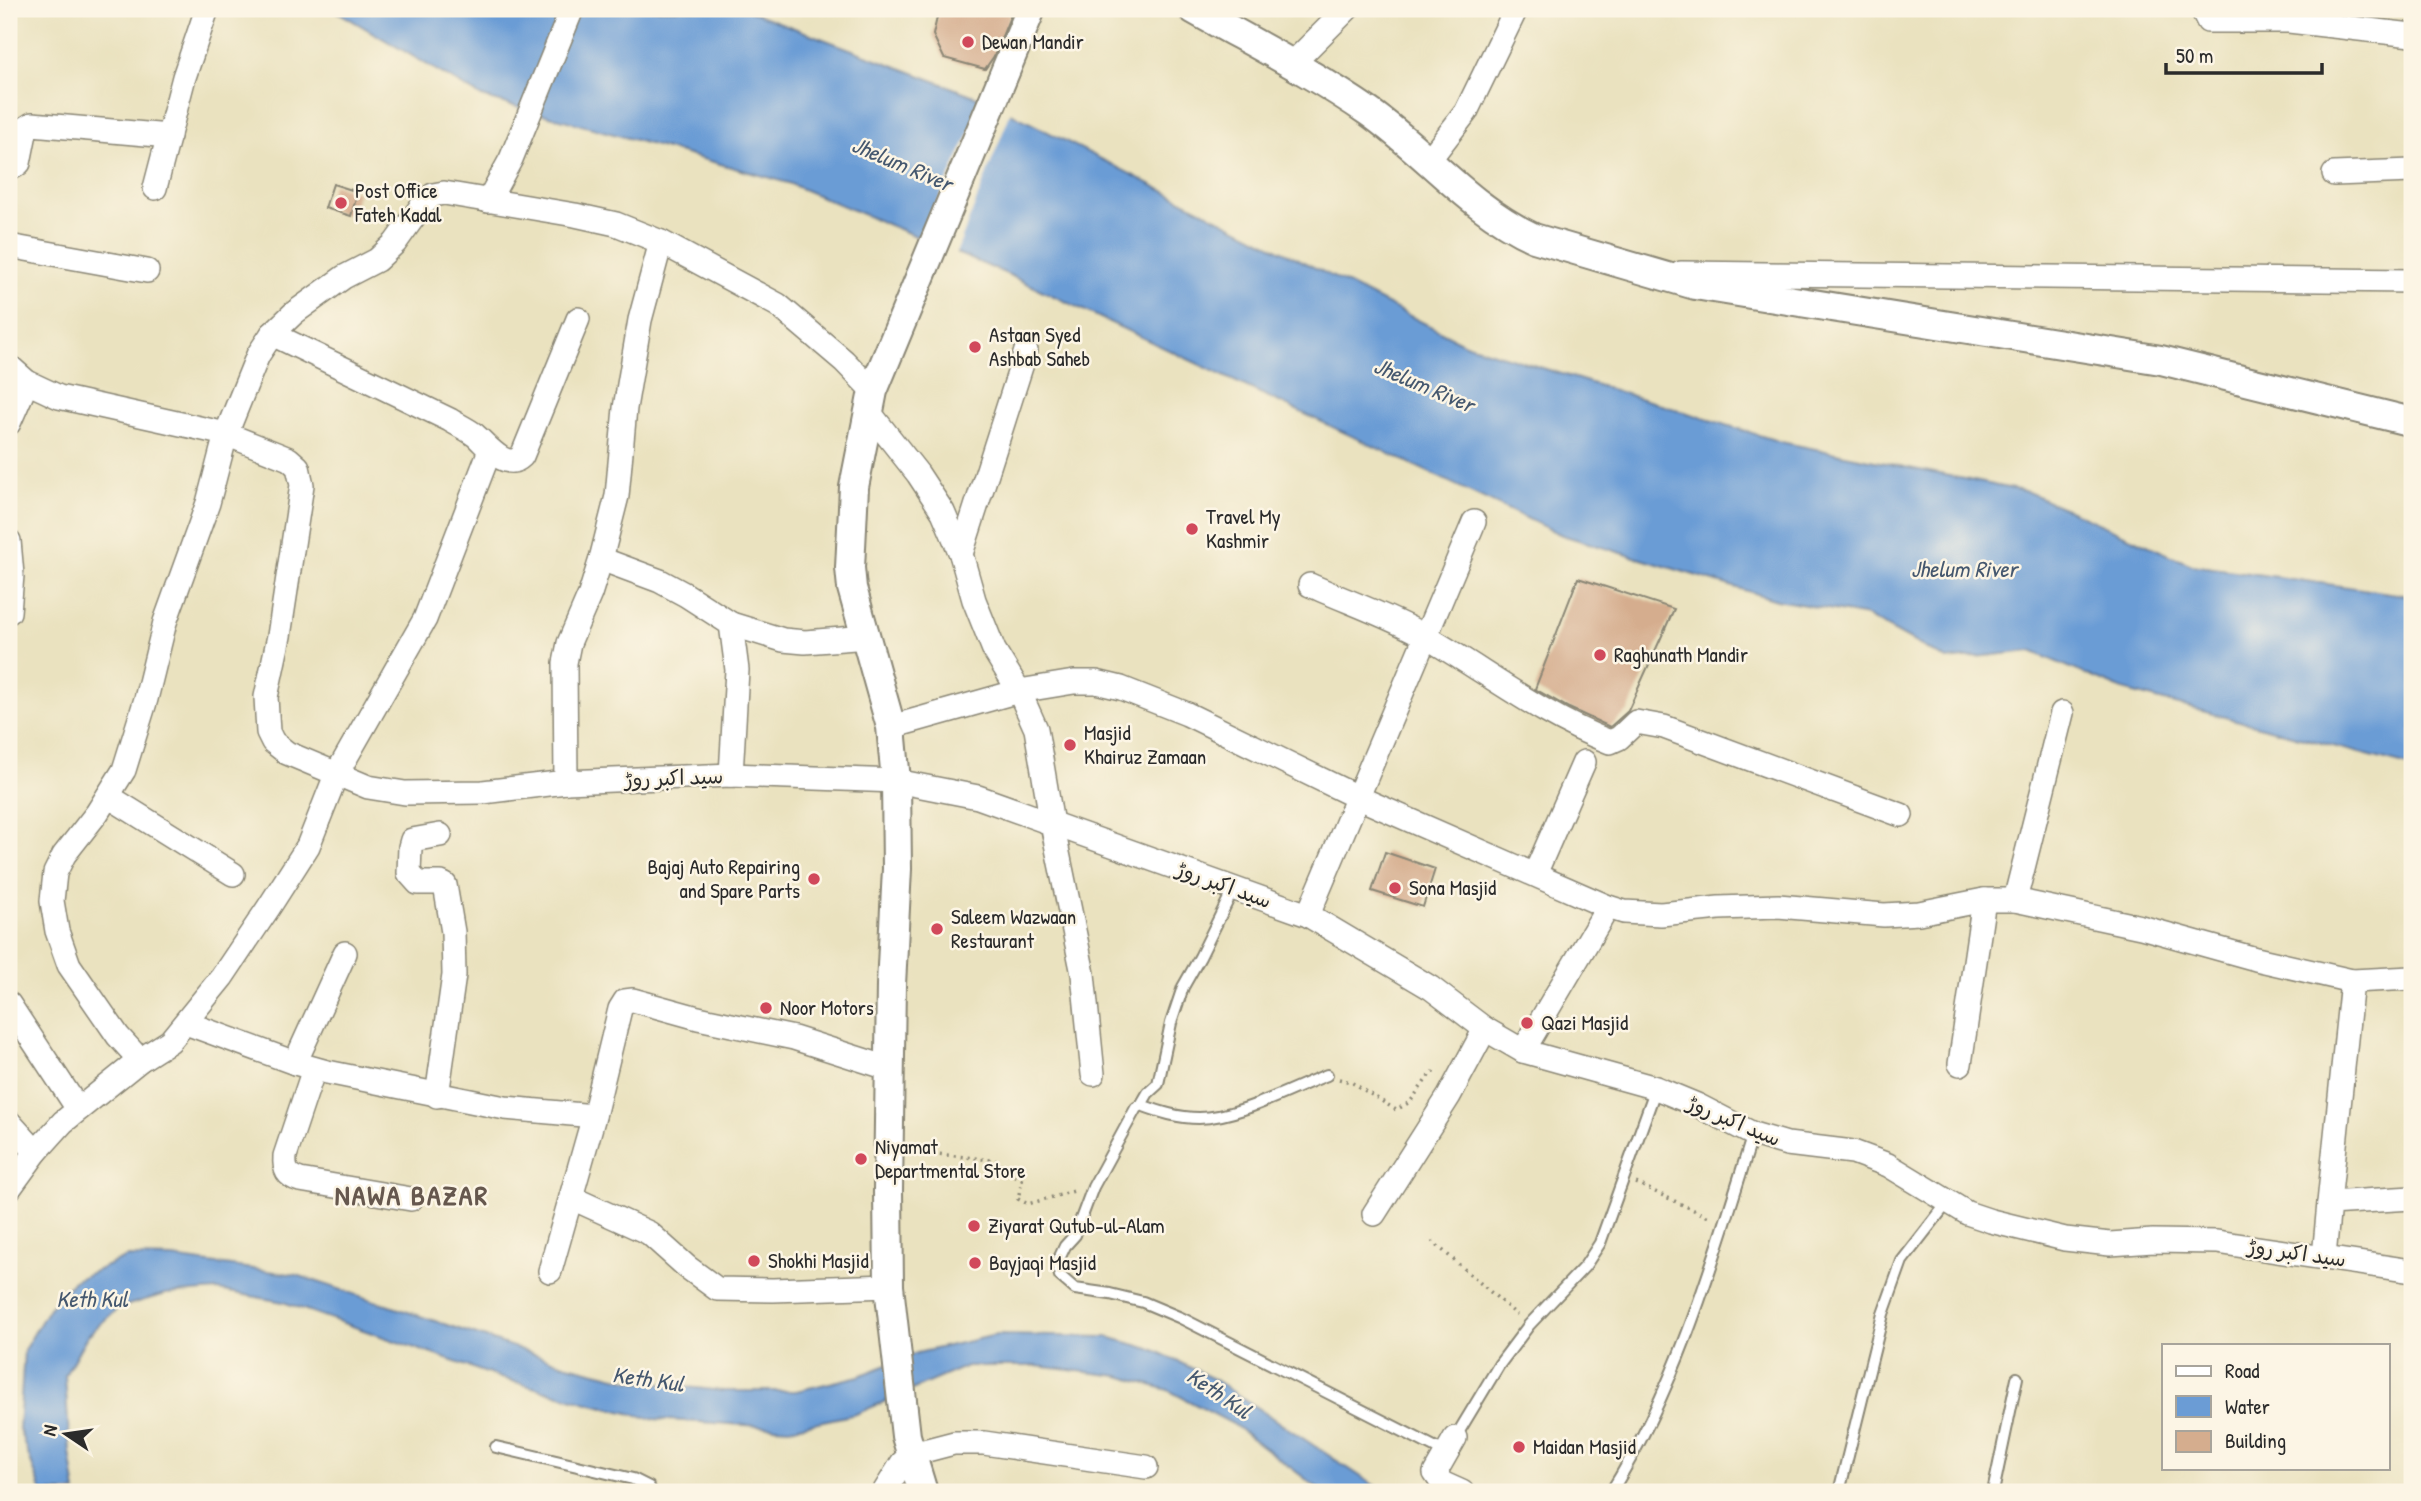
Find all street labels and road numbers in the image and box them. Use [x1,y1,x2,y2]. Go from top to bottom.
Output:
street label: سید اکبر روڑ [622,761,724,794]
street label: سید اکبر روڑ [1171,853,1275,915]
street label: سید اکبر روڑ [1681,1087,1785,1153]
street label: سید اکبر روڑ [2244,1231,2348,1274]

